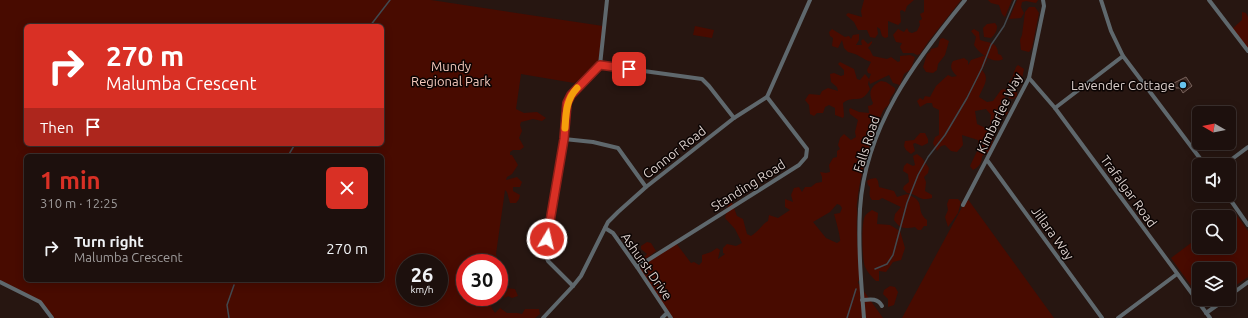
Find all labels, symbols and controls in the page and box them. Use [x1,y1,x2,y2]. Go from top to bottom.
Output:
icon: right [40,40,92,92]
text: 270 m [106,40,184,71]
pin [612,52,646,86]
icon: arrive [618,58,640,80]
park label: Mundy Regional Park [411,59,491,88]
street label: Kimbarlee Way [974,71,1024,155]
text: Malumba Crescent [106,73,257,93]
place label: Lavender Cottage [1071,78,1175,92]
marker: Lavender Cottage [1178,80,1188,90]
north arrow [1192,106,1236,150]
map controls [1192,106,1236,306]
street label: Falls Road [850,114,882,174]
icon: arrive [82,116,104,138]
text: Then [40,119,74,136]
street label: Connor Road [640,123,708,181]
street label: Trafalgar Road [1098,152,1160,230]
street label: Standing Road [708,157,788,213]
button: sound [1192,158,1236,202]
text: 1 min [40,167,101,194]
button: close [326,167,368,209]
text: 310 m · 12:25 [40,196,118,210]
street label: Jillara Way [1029,204,1077,262]
button: search [1192,210,1236,254]
position arrow [526,218,568,260]
street label: Ashurst Drive [619,230,675,302]
text: Turn right [74,233,144,250]
icon: right [40,237,62,259]
text: 270 m [326,240,368,257]
text: Malumba Crescent [74,250,183,264]
speed limit sign: 30 [456,254,508,306]
button: layers [1192,262,1236,306]
text: 26 [411,263,433,286]
text: km/h [410,284,434,295]

